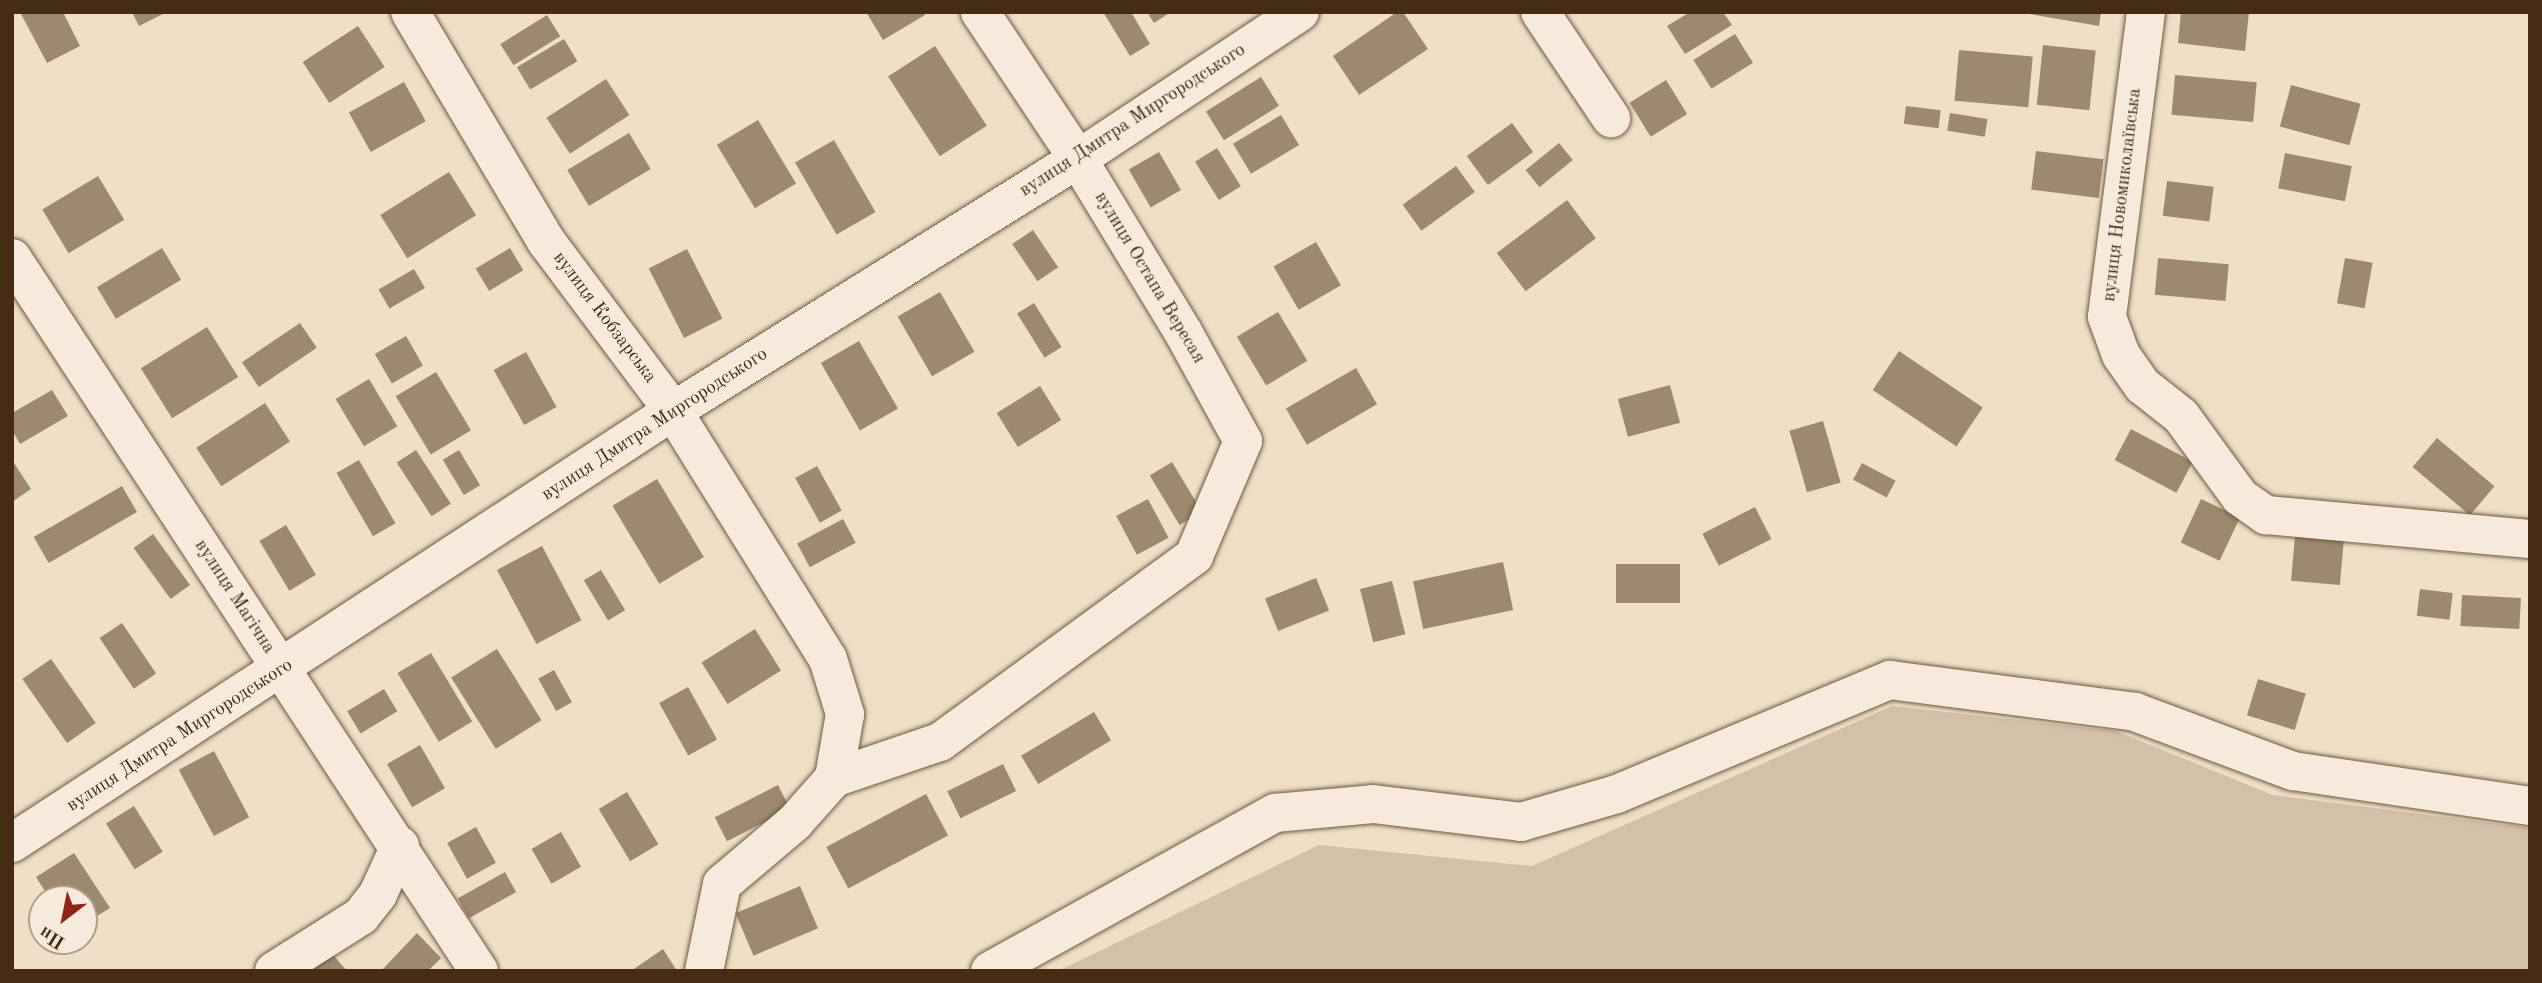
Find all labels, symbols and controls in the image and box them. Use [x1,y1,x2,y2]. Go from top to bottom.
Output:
street label: вулиця Дмитра Миргородського [1016,39,1250,203]
street label: вулиця Новомиколаївська [2099,87,2147,303]
street label: вулиця Остапа Вересая [1089,188,1209,368]
street label: вулиця Кобзарська [547,248,661,388]
street label: вулиця Дмитра Миргородського [538,343,772,507]
street label: вулиця Магічна [189,536,279,658]
street label: вулиця Дмитра Миргородського [63,654,297,818]
north arrow [28,885,98,955]
text: Пн [37,922,69,952]

